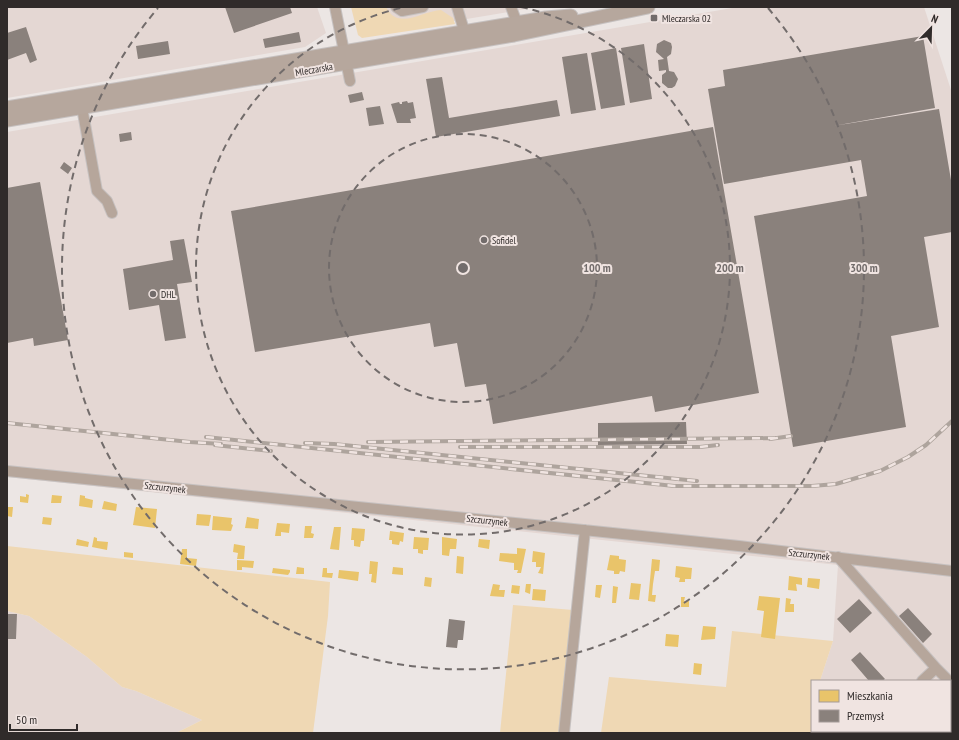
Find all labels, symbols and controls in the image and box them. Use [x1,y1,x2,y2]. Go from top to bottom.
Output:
north arrow [911,8,951,48]
text: N [929,11,940,26]
place label: Mleczarska 02 [662,12,711,25]
marker: Mleczarska 02 [649,13,659,23]
street label: Mleczarska [294,60,334,79]
place label: Sofidel [492,234,516,247]
marker: Sofidel [479,235,489,245]
text: 100 m [583,260,611,275]
text: 200 m [716,260,744,275]
text: 300 m [850,260,878,275]
centre of rings [456,261,470,275]
place label: DHL [161,288,177,301]
marker: DHL [148,289,158,299]
street label: Szczurzynek [144,479,186,496]
street label: Szczurzynek [466,512,508,529]
street label: Szczurzynek [788,546,830,563]
legend [811,680,951,732]
text: Mieszkania [847,688,893,703]
scale bar [10,706,77,732]
text: Przemysł [847,708,884,723]
text: 50 m [16,712,37,727]

